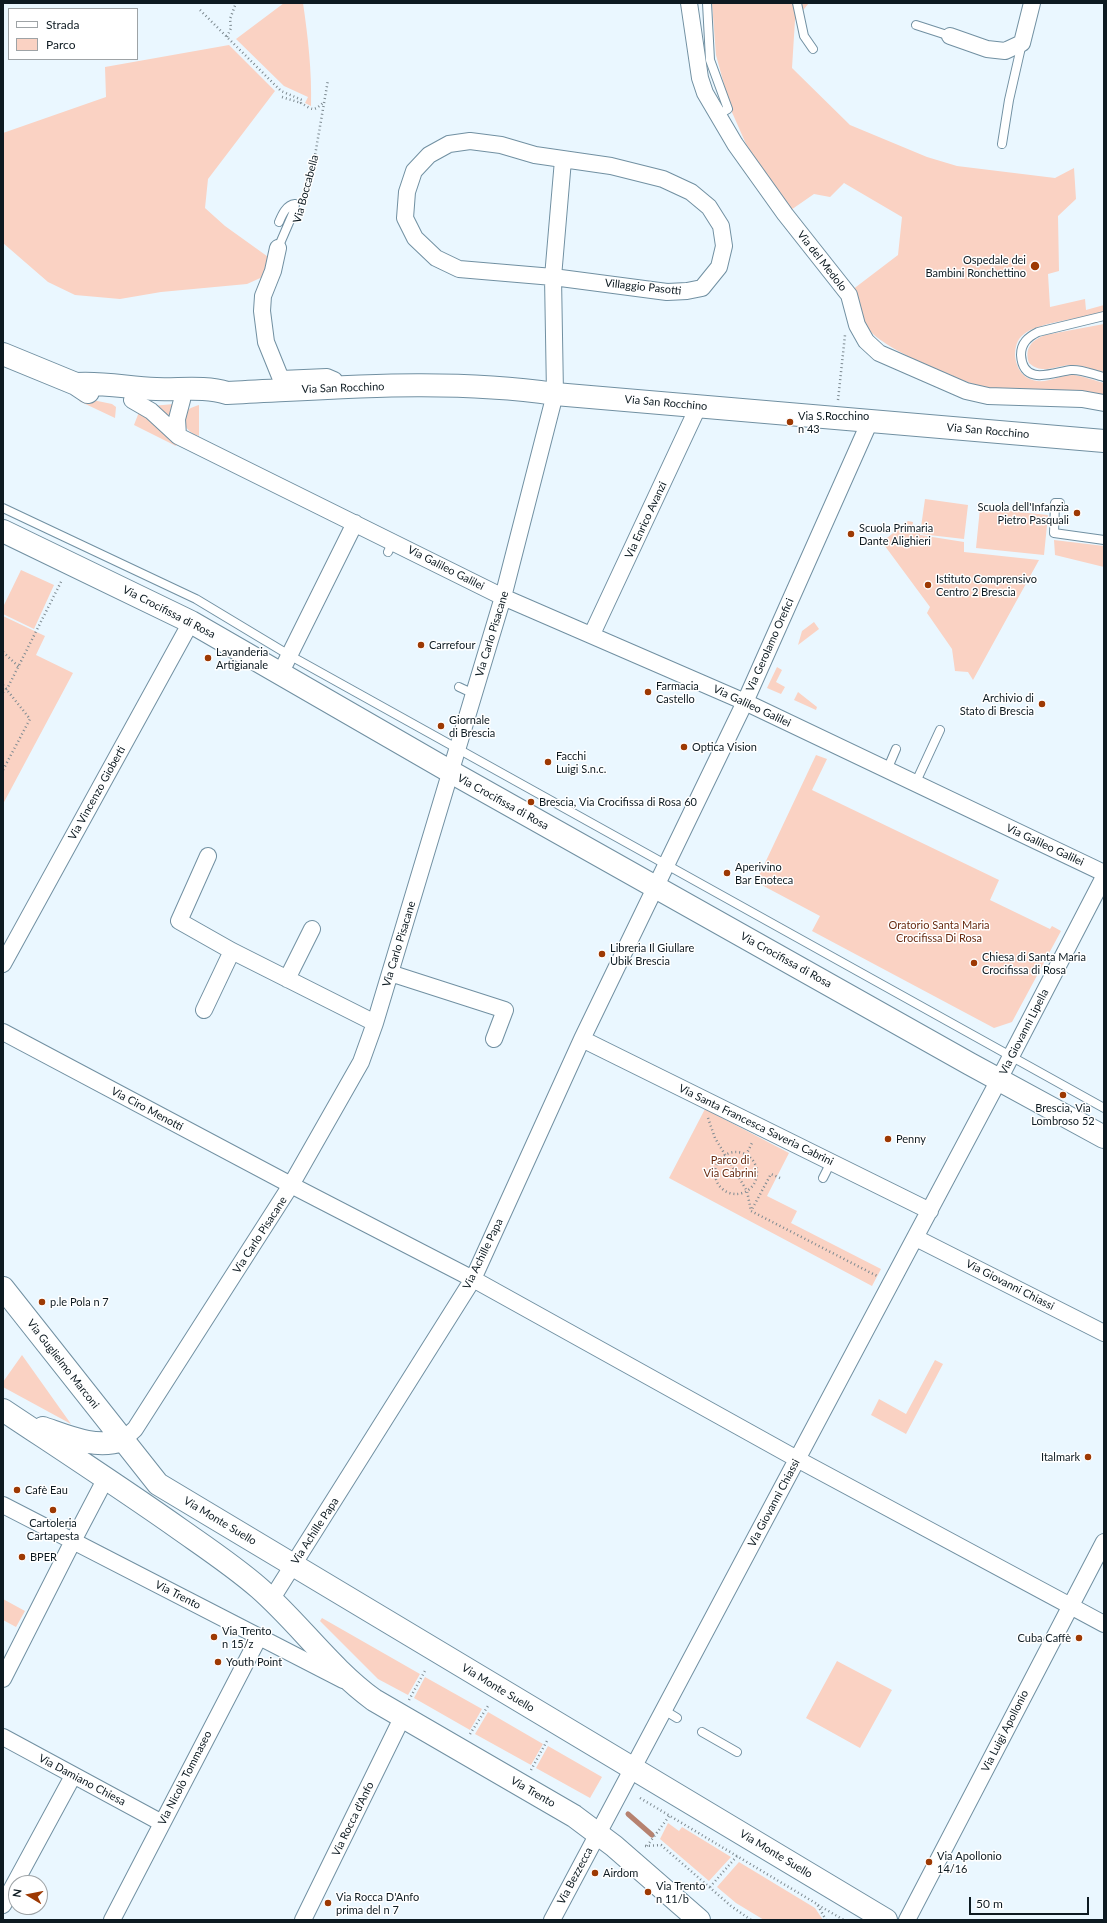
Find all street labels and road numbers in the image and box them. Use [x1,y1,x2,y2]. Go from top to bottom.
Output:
street label: Via Boccabella [291,153,321,225]
street label: Via del Medolo [794,228,850,294]
street label: Villaggio Pasotti [604,276,682,298]
street label: Via San Rocchino [301,380,385,396]
street label: Via San Rocchino [624,393,708,413]
street label: Via San Rocchino [946,421,1030,441]
street label: Via Enrico Avanzi [622,479,670,561]
street label: Via Galileo Galilei [405,543,487,593]
street label: Via Crocifissa di Rosa [120,583,218,641]
street label: Via Carlo Pisacane [473,590,511,678]
street label: Via Gerolamo Orefici [743,596,797,694]
street label: Via Galileo Galilei [711,682,793,730]
street label: Via Vincenzo Gioberti [66,744,128,842]
street label: Via Crocifissa di Rosa [455,771,551,833]
street label: Via Galileo Galilei [1004,821,1086,869]
street label: Via Carlo Pisacane [380,900,418,988]
street label: Via Crocifissa di Rosa [738,929,834,991]
street label: Via Giovanni Lipella [997,987,1051,1077]
street label: Via Santa Francesca Saveria Cabrini [677,1082,835,1168]
street label: Via Ciro Menotti [109,1084,185,1134]
street label: Via Carlo Pisacane [230,1194,290,1276]
street label: Via Achille Papa [460,1216,506,1292]
street label: Via Giovanni Chiassi [964,1257,1056,1313]
street label: Via Guglielmo Marconi [24,1317,102,1411]
street label: Via Giovanni Chiassi [745,1457,803,1549]
street label: Via Monte Suello [181,1494,259,1548]
street label: Via Achille Papa [288,1495,342,1567]
street label: Via Trento [153,1578,203,1612]
street label: Via Monte Suello [459,1661,537,1715]
street label: Via Luigi Apollonio [979,1688,1031,1774]
street label: Via Nicolò Tommaseo [155,1729,215,1827]
street label: Via Damiano Chiesa [36,1752,128,1808]
street label: Via Trento [508,1774,558,1810]
street label: Via Rocca d'Anfo [329,1780,377,1858]
street label: Via Monte Suello [737,1827,815,1881]
street label: Via Bezzecca [554,1845,596,1907]

